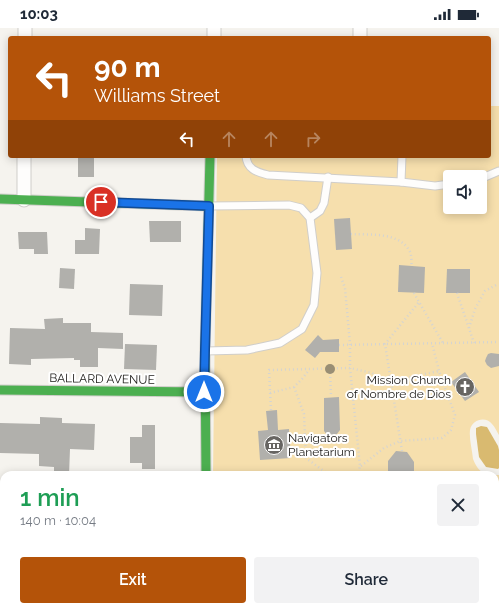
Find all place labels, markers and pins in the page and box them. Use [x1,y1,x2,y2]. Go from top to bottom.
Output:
pin [84,185,118,219]
place label: Mission Church of Nombre de Dios [347,373,451,401]
church icon: Mission Church of Nombre de Dios [454,376,476,398]
place label: Navigators Planetarium [288,431,355,459]
museum icon: Navigators Planetarium [263,434,285,456]

